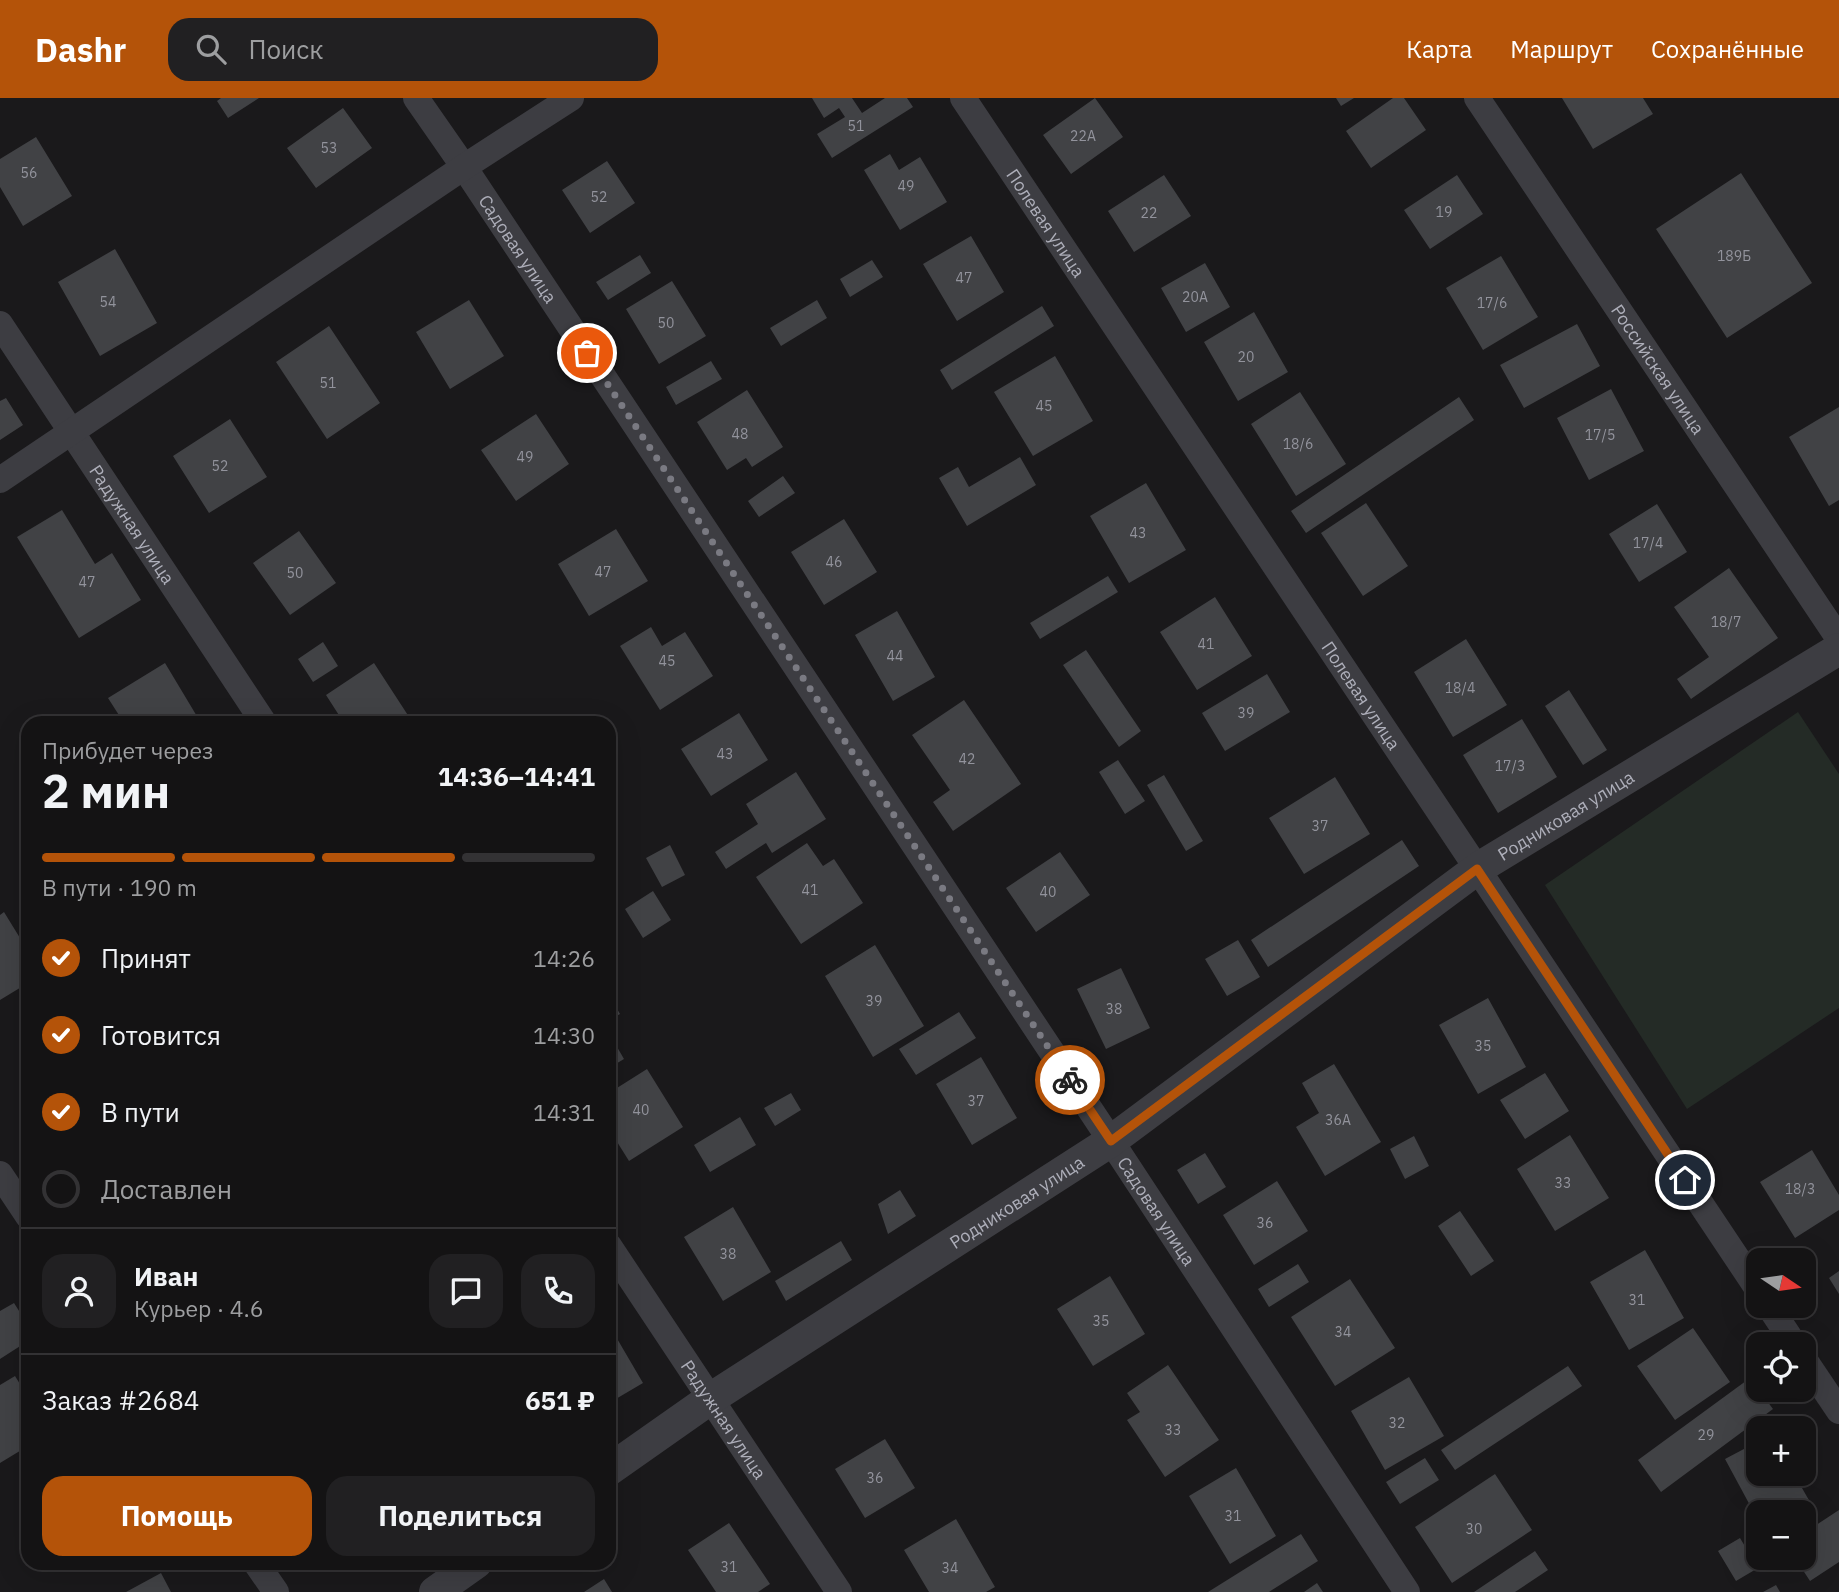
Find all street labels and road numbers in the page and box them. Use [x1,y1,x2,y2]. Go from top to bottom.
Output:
street label: Полевая улица [1002,164,1091,282]
street label: Садовая улица [474,190,563,308]
street label: Российская улица [1606,299,1710,439]
street label: Радужная улица [85,460,180,588]
street label: Полевая улица [1317,636,1406,754]
street label: Родниковая улица [1493,765,1638,865]
street label: Родниковая улица [945,1150,1089,1254]
street label: Садовая улица [1113,1152,1201,1270]
street label: Радужная улица [676,1355,772,1483]

